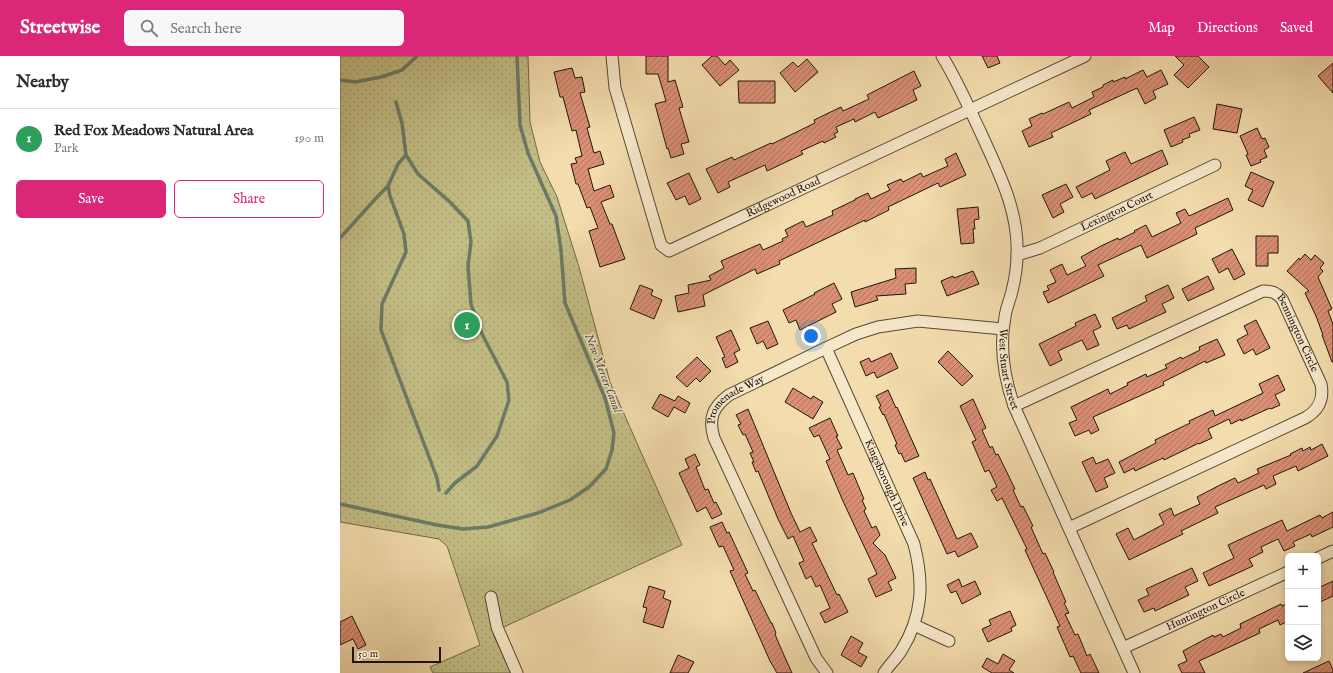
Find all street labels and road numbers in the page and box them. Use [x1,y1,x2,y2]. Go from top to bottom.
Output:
street label: Ridgewood Road [744,174,823,221]
street label: Lexington Court [1078,188,1155,235]
street label: Bennington Circle [1273,291,1322,374]
street label: West Stuart Street [995,328,1022,412]
street label: Promenade Way [704,372,767,425]
street label: Kingsborough Drive [861,437,912,529]
street label: Huntington Circle [1164,586,1247,634]

